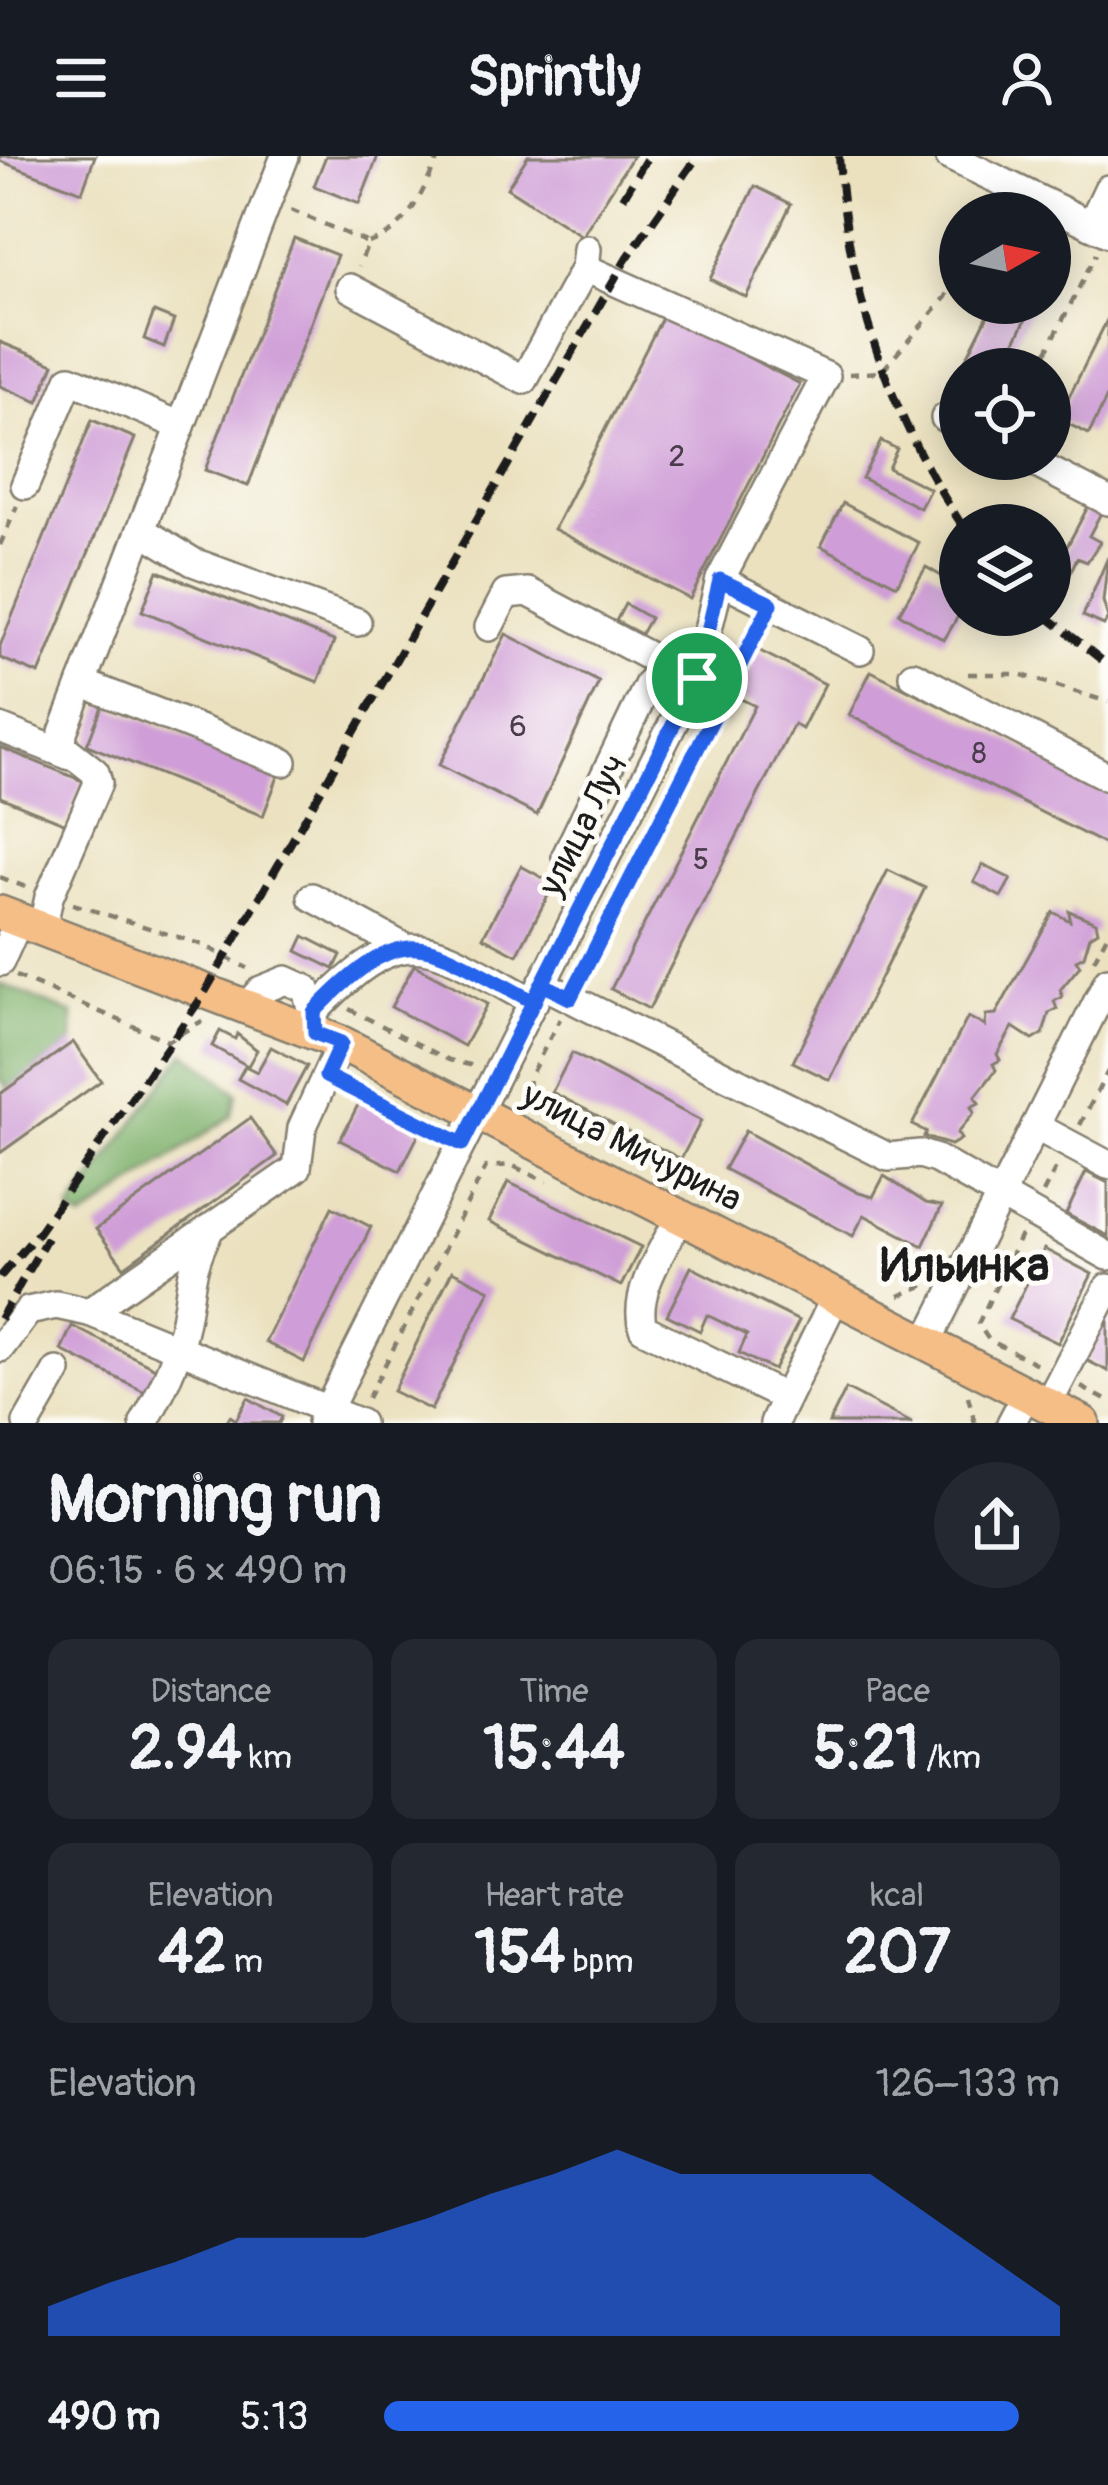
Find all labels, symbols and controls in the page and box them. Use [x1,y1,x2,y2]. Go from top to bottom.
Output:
text: Sprintly [467,44,641,112]
icon: menu [48,45,114,111]
icon: person [994,45,1060,111]
north arrow [939,192,1071,324]
map controls [939,192,1071,636]
button: locate [939,348,1071,480]
house number: 2 [669,438,685,475]
button: layers [939,504,1071,636]
pin [646,627,748,729]
icon: arrive [664,645,730,711]
house number: 6 [509,708,527,745]
house number: 8 [971,735,987,772]
street label: улица Луч [528,747,638,904]
house number: 5 [693,841,709,878]
street label: улица Мичурина [514,1072,749,1222]
district label: Ильинка [881,1236,1049,1296]
text: Morning run [48,1459,382,1542]
button: share [934,1462,1060,1588]
text: 06:15 · 6 × 490 m [48,1546,347,1595]
text: Distance [150,1671,271,1712]
text: Time [520,1671,588,1712]
text: Pace [865,1671,930,1712]
text: 2.94 [129,1712,242,1787]
text: 15:44 [483,1712,625,1787]
text: 5:21 [814,1712,919,1787]
text: km [242,1737,292,1778]
text: /km [919,1737,981,1778]
text: Elevation [148,1875,274,1916]
text: Heart rate [484,1875,624,1916]
text: kcal [870,1875,924,1916]
text: 42 [158,1916,227,1991]
text: 154 [474,1916,565,1991]
text: 207 [844,1916,950,1991]
text: m [227,1941,263,1982]
text: bpm [565,1941,634,1982]
text: Elevation [48,2059,197,2108]
text: 126–133 m [875,2059,1060,2108]
text: 490 m [48,2392,160,2441]
text: 5:13 [240,2392,309,2441]

